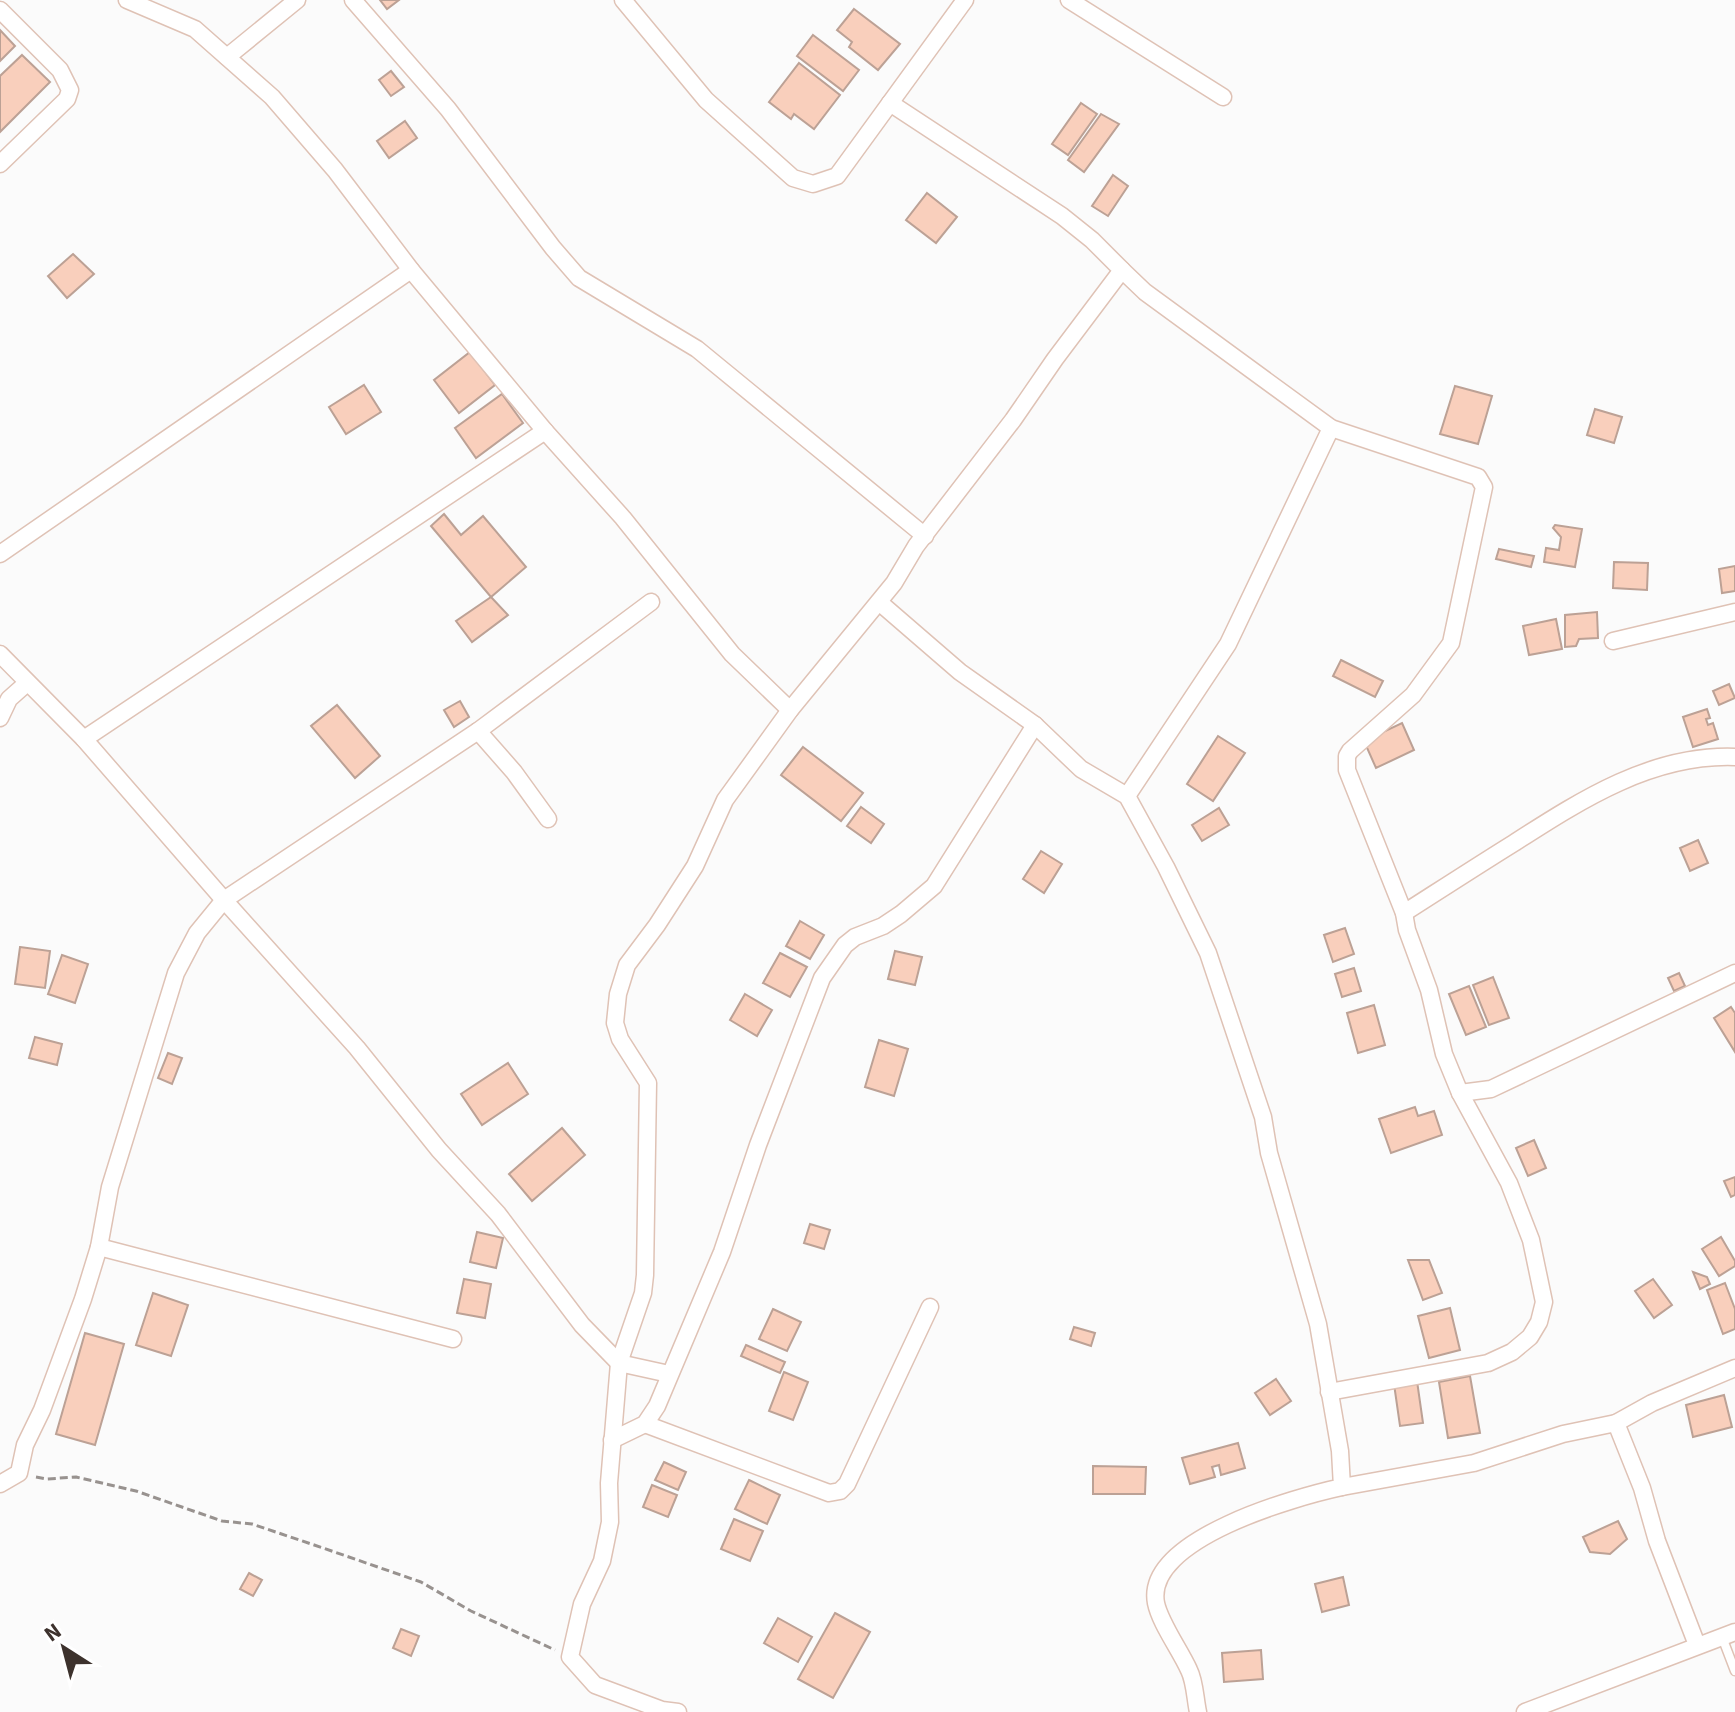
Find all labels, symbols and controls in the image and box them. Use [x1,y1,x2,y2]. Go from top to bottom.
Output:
north arrow [24,1608,104,1688]
text: N [38,1615,68,1650]

